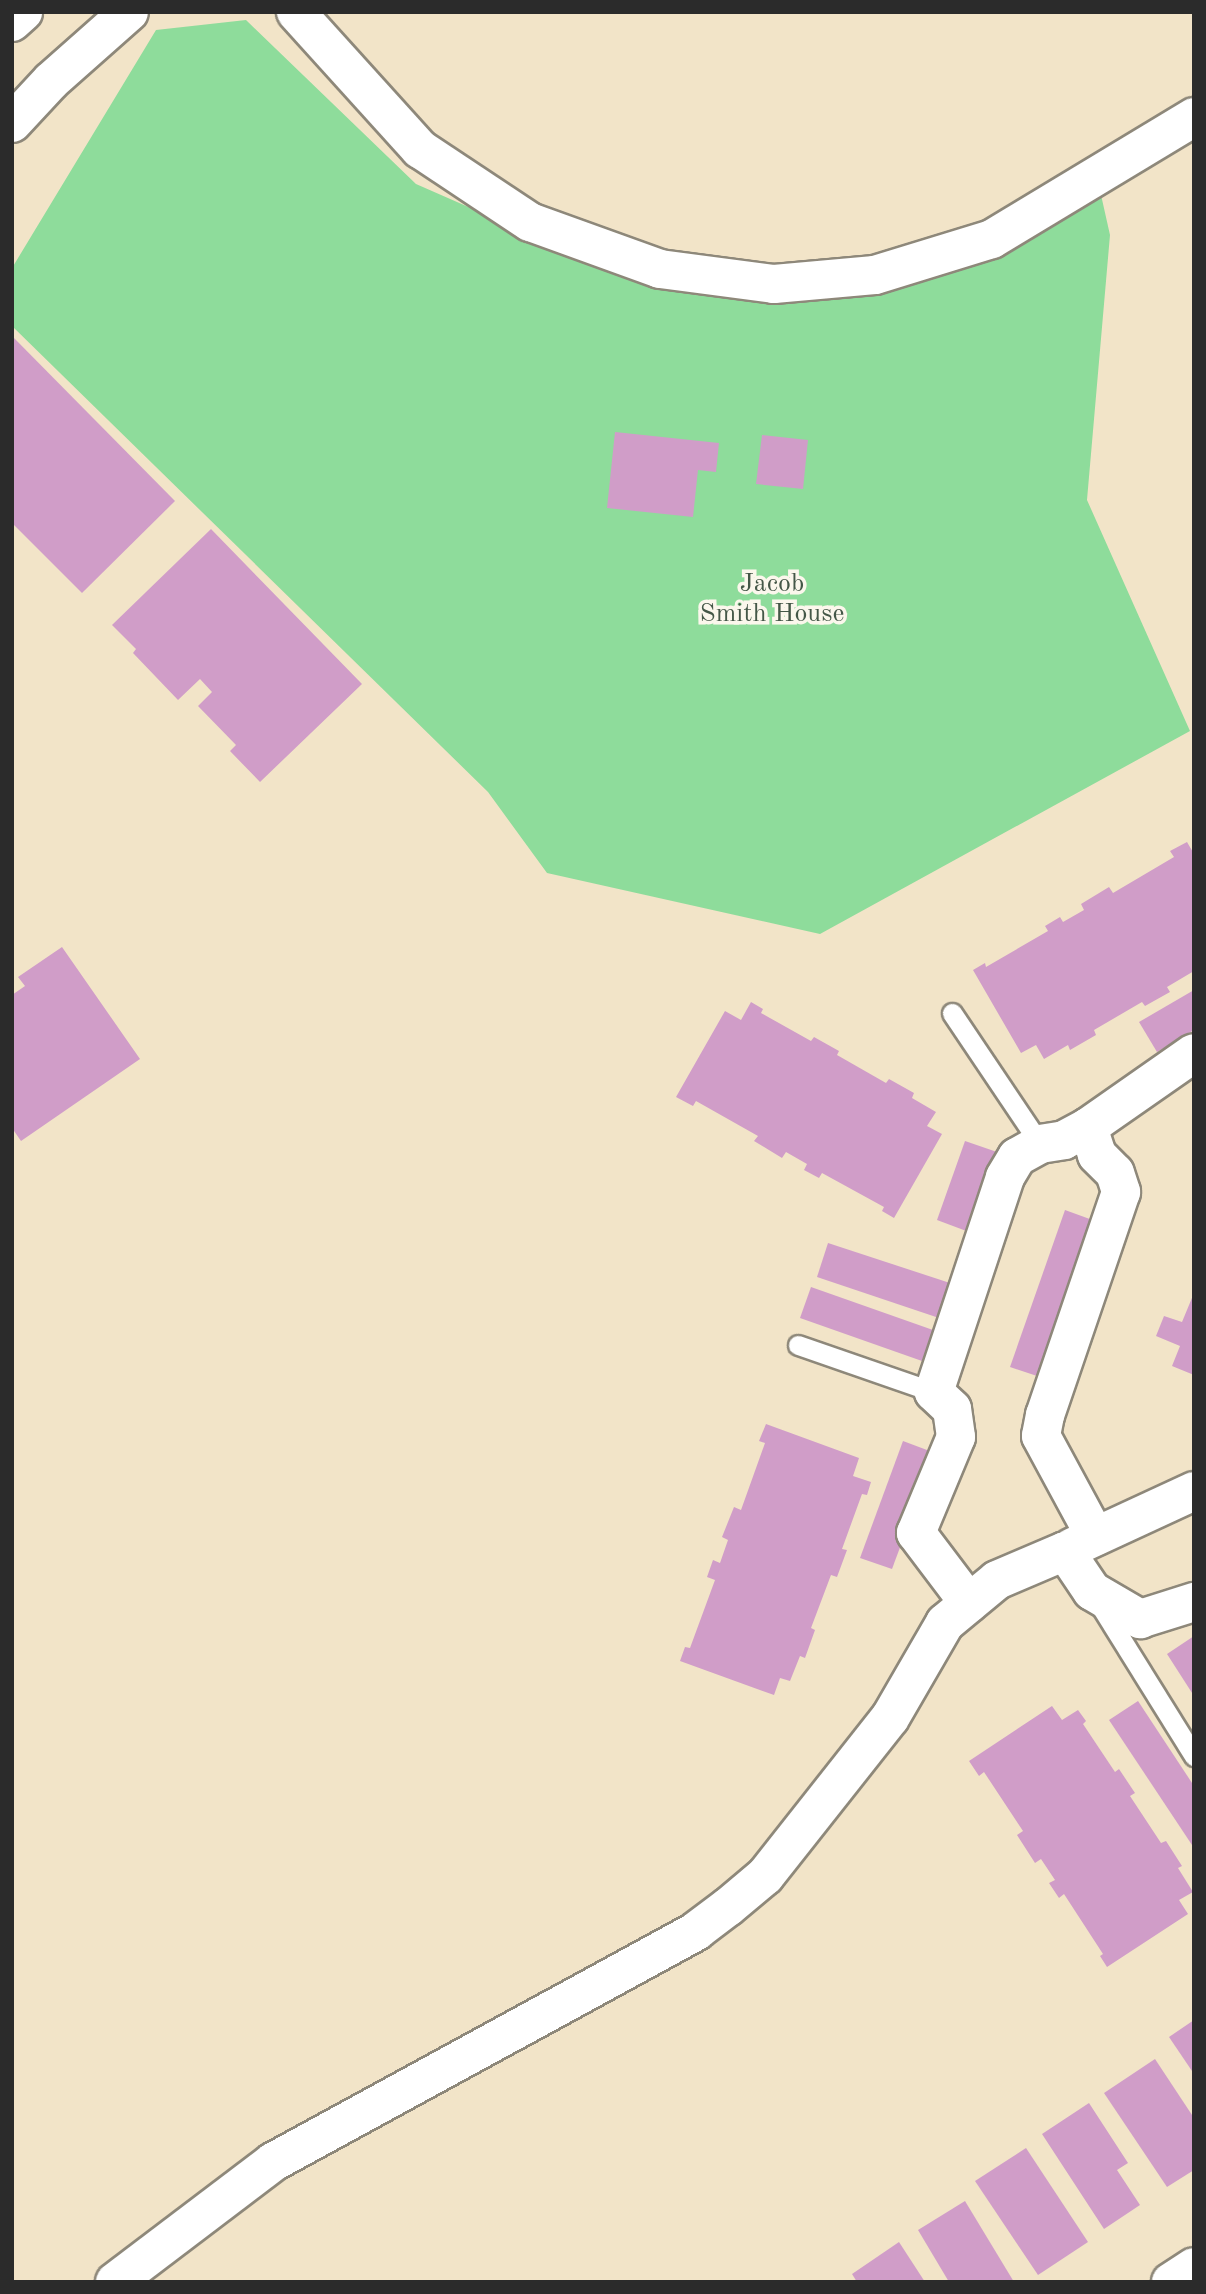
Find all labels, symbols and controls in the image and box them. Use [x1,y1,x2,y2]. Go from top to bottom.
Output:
park label: Jacob Smith House [700,569,844,630]

